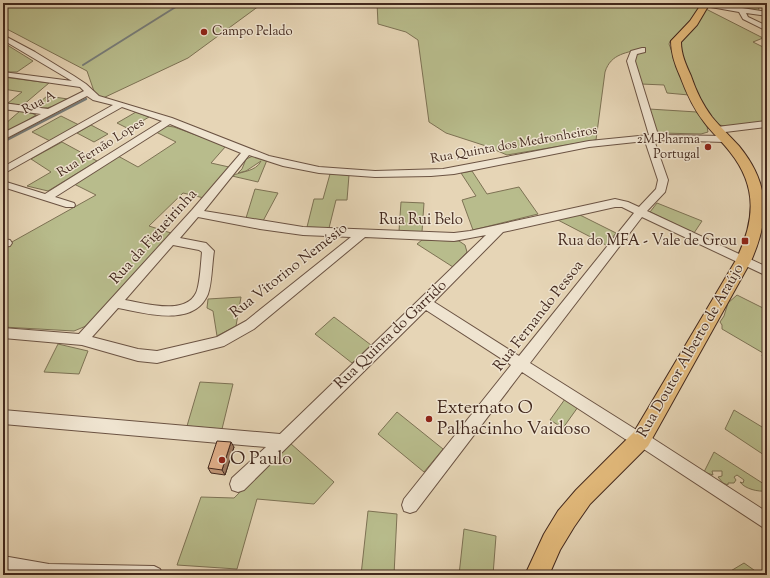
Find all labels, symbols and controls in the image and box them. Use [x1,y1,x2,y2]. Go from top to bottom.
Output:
place label: Campo Pelado [212,23,293,41]
marker: Campo Pelado [199,27,209,37]
street label: Rua A [19,86,59,119]
street label: Rua Fernão Lopes [54,114,148,182]
street label: Rua Quinta dos Medronheiros [429,121,599,169]
place label: 2M Pharma Portugal [637,131,700,164]
marker: 2M Pharma Portugal [703,142,713,152]
street label: Rua da Figueirinha [106,185,203,289]
street label: Rua Rui Belo [379,210,463,231]
street label: Rua Vitorino Nemésio [226,218,352,324]
place label: Rua do MFA - Vale de Grou [558,231,737,252]
marker: Rua do MFA - Vale de Grou [740,236,750,246]
street label: Rua Fernando Pessoa [489,256,589,376]
street label: Rua Doutor Alberto de Araújo [633,260,749,442]
street label: Rua Quinta do Garrido [330,276,452,394]
place label: Externato O Palhacinho Vaidoso [437,396,590,443]
marker: Externato O Palhacinho Vaidoso [424,414,434,424]
place label: O Paulo [230,447,292,473]
marker: O Paulo [217,455,227,465]

